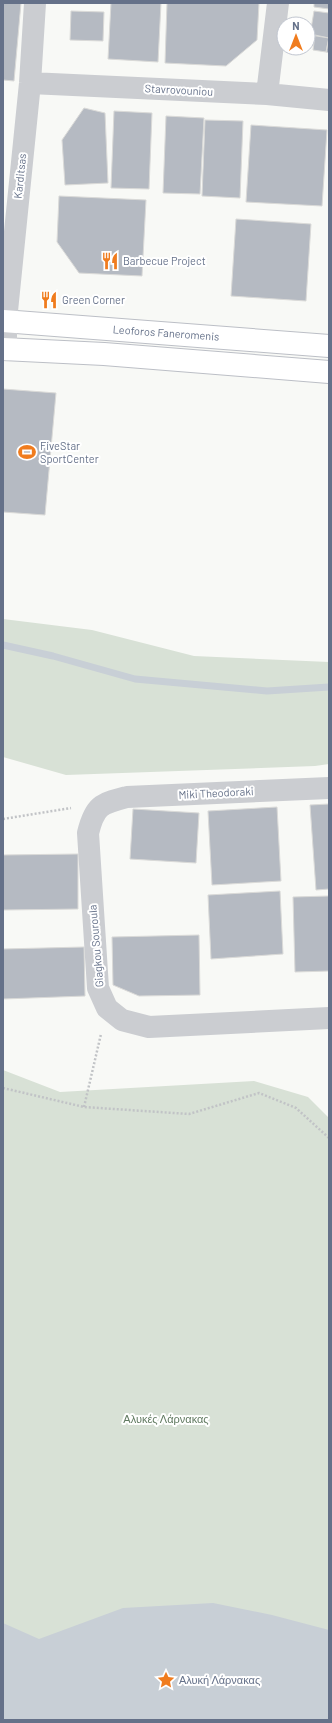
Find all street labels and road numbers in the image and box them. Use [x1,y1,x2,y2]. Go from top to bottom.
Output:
street label: Stavrovouniou [144,81,214,98]
street label: Karditsas [11,153,28,199]
street label: Leoforos Faneromenis [112,322,220,343]
street label: Miki Theodoraki [178,784,254,801]
street label: Giagkou Souroula [85,904,106,988]

